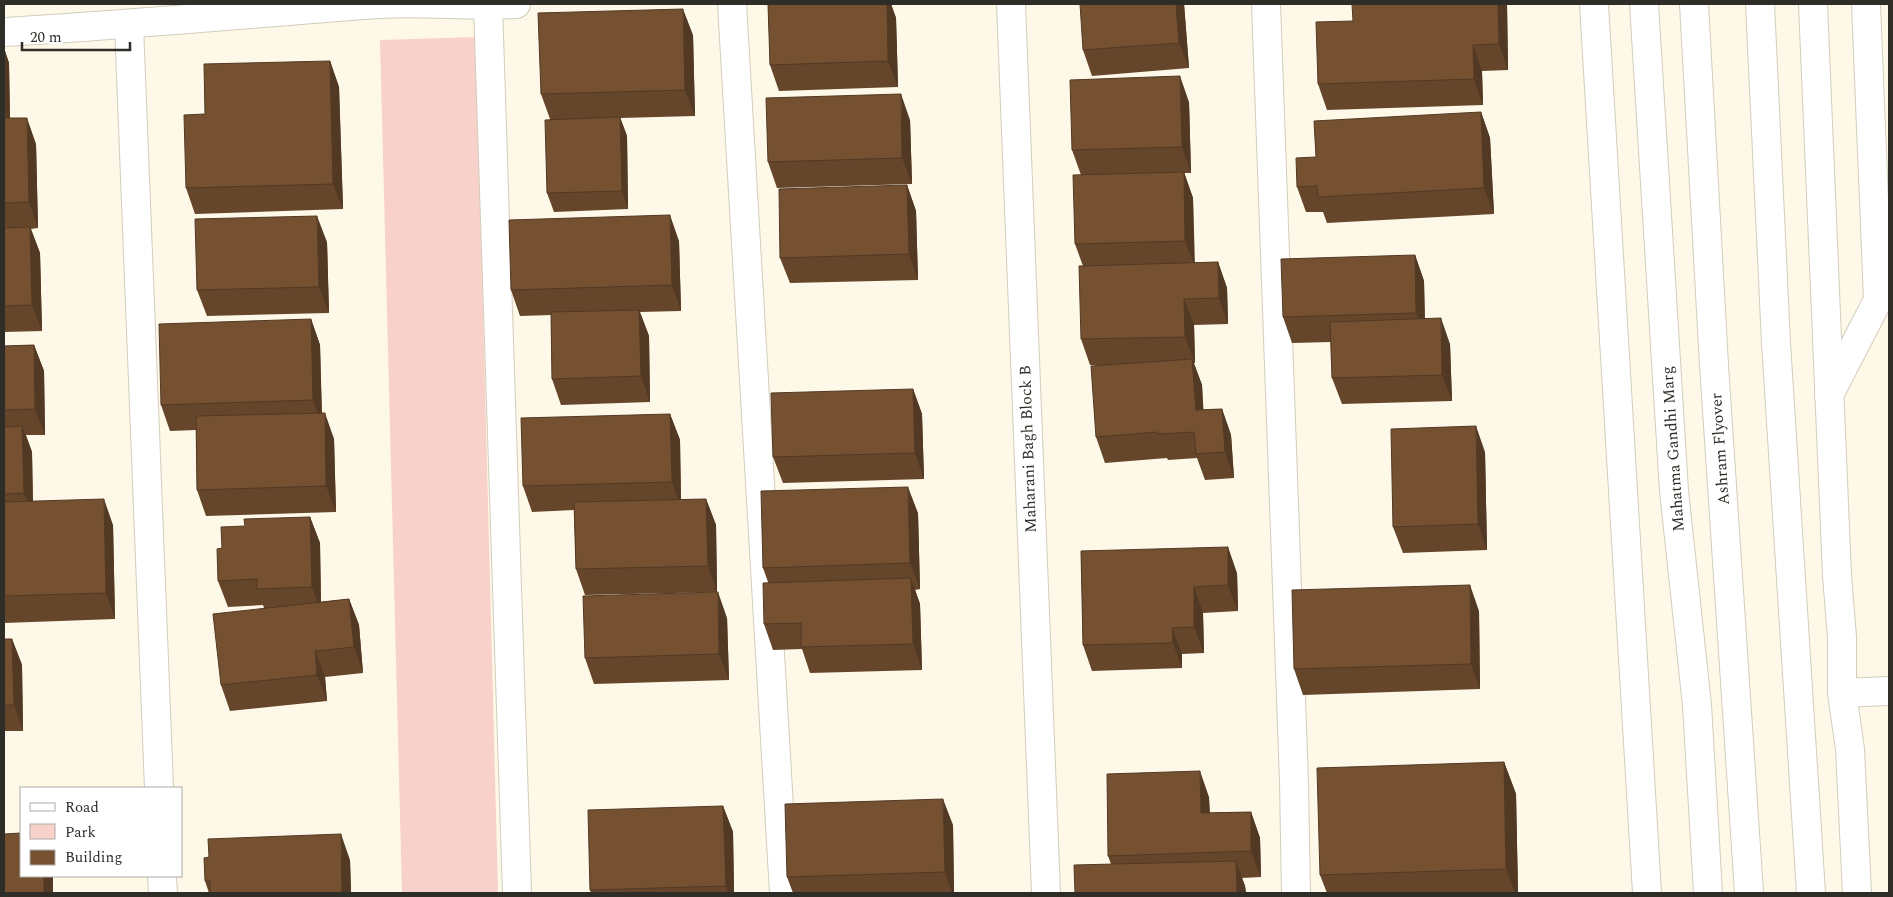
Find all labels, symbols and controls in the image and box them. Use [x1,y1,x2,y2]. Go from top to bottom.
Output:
scale bar [22,20,130,52]
text: 20 m [30,26,62,49]
street label: Maharani Bagh Block B [1013,365,1043,533]
street label: Mahatma Gandhi Marg [1655,365,1691,533]
street label: Ashram Flyover [1704,392,1736,506]
legend [20,787,182,877]
text: Road [65,796,99,819]
text: Park [65,821,96,844]
text: Building [65,846,122,869]

